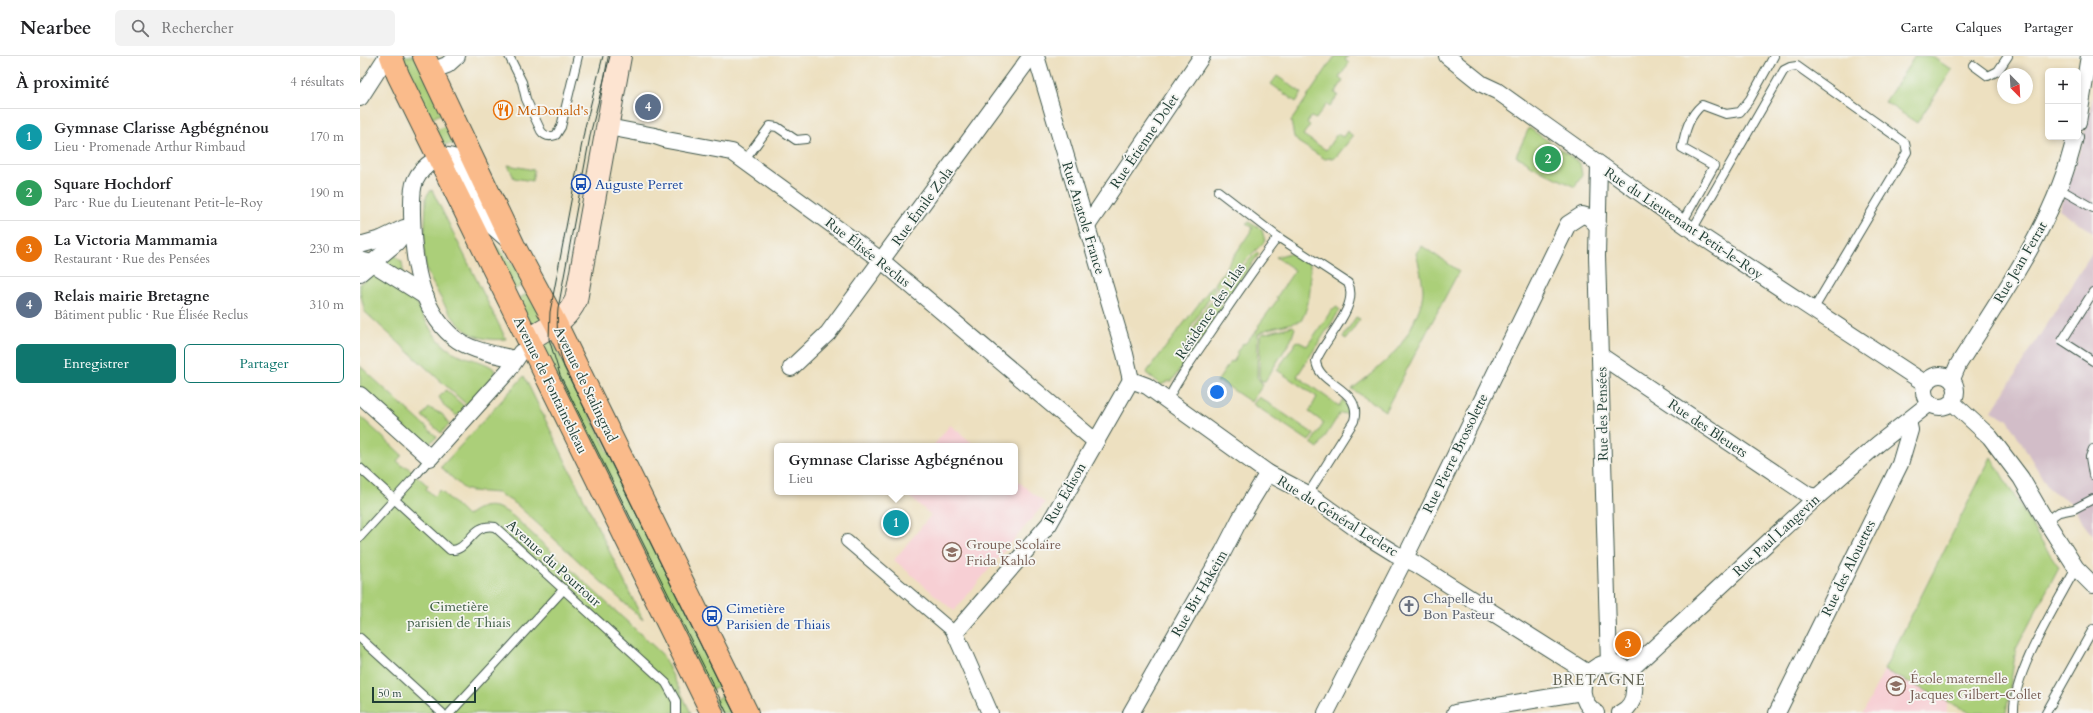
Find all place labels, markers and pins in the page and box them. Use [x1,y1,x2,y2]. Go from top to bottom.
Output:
pin: 4 [635,92,661,122]
restaurant icon: McDonald's [492,99,514,121]
place label: McDonald's [517,101,589,120]
pin: 2 [1535,144,1561,174]
bus stop icon: Auguste Perret [570,173,592,195]
place label: Auguste Perret [595,175,684,194]
pin: 1 [883,508,909,538]
place label: Groupe Scolaire Frida Kahlo [966,535,1061,570]
school or university icon: Groupe Scolaire Frida Kahlo [941,541,963,563]
place label: Chapelle du Bon Pasteur [1423,589,1495,624]
church icon: Chapelle du Bon Pasteur [1398,595,1420,617]
place label: Cimetière Parisien de Thiais [726,599,831,634]
bus stop icon: Cimetière Parisien de Thiais [701,605,723,627]
pin: 3 [1615,629,1641,659]
place label: École maternelle Jacques Gilbert-Collet [1908,669,2042,704]
school or university icon: École maternelle Jacques Gilbert-Collet [1885,675,1907,697]

